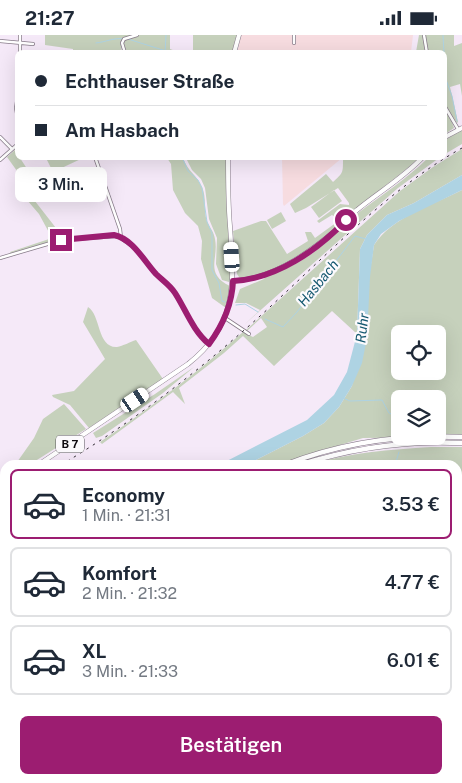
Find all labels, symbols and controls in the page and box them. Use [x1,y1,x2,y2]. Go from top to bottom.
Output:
text: 21:27 [25,7,75,29]
text: Echthauser Straße [65,70,235,92]
text: Am Hasbach [65,119,179,141]
callout: 3 Min. [15,167,107,203]
text: 3 Min. [38,175,84,194]
route start [335,209,357,231]
route end [50,229,72,251]
car [223,242,240,272]
water label: Hasbach [294,256,342,309]
water label: Ruhr [352,311,372,344]
map controls [391,325,446,445]
button: locate [391,325,446,380]
car [118,385,151,415]
button: layers [391,390,446,445]
road number: B 7 [56,435,84,453]
icon: car [22,482,67,527]
text: Economy [82,484,165,506]
text: 3.53 € [382,493,440,515]
text: 1 Min. · 21:31 [82,506,171,525]
icon: car [22,560,67,605]
text: Komfort [82,562,157,584]
text: 4.77 € [384,571,440,593]
text: 2 Min. · 21:32 [82,584,177,603]
icon: car [22,638,67,683]
text: XL [82,640,107,662]
text: 6.01 € [387,649,440,671]
text: 3 Min. · 21:33 [82,662,178,681]
button: Bestätigen [20,716,442,774]

